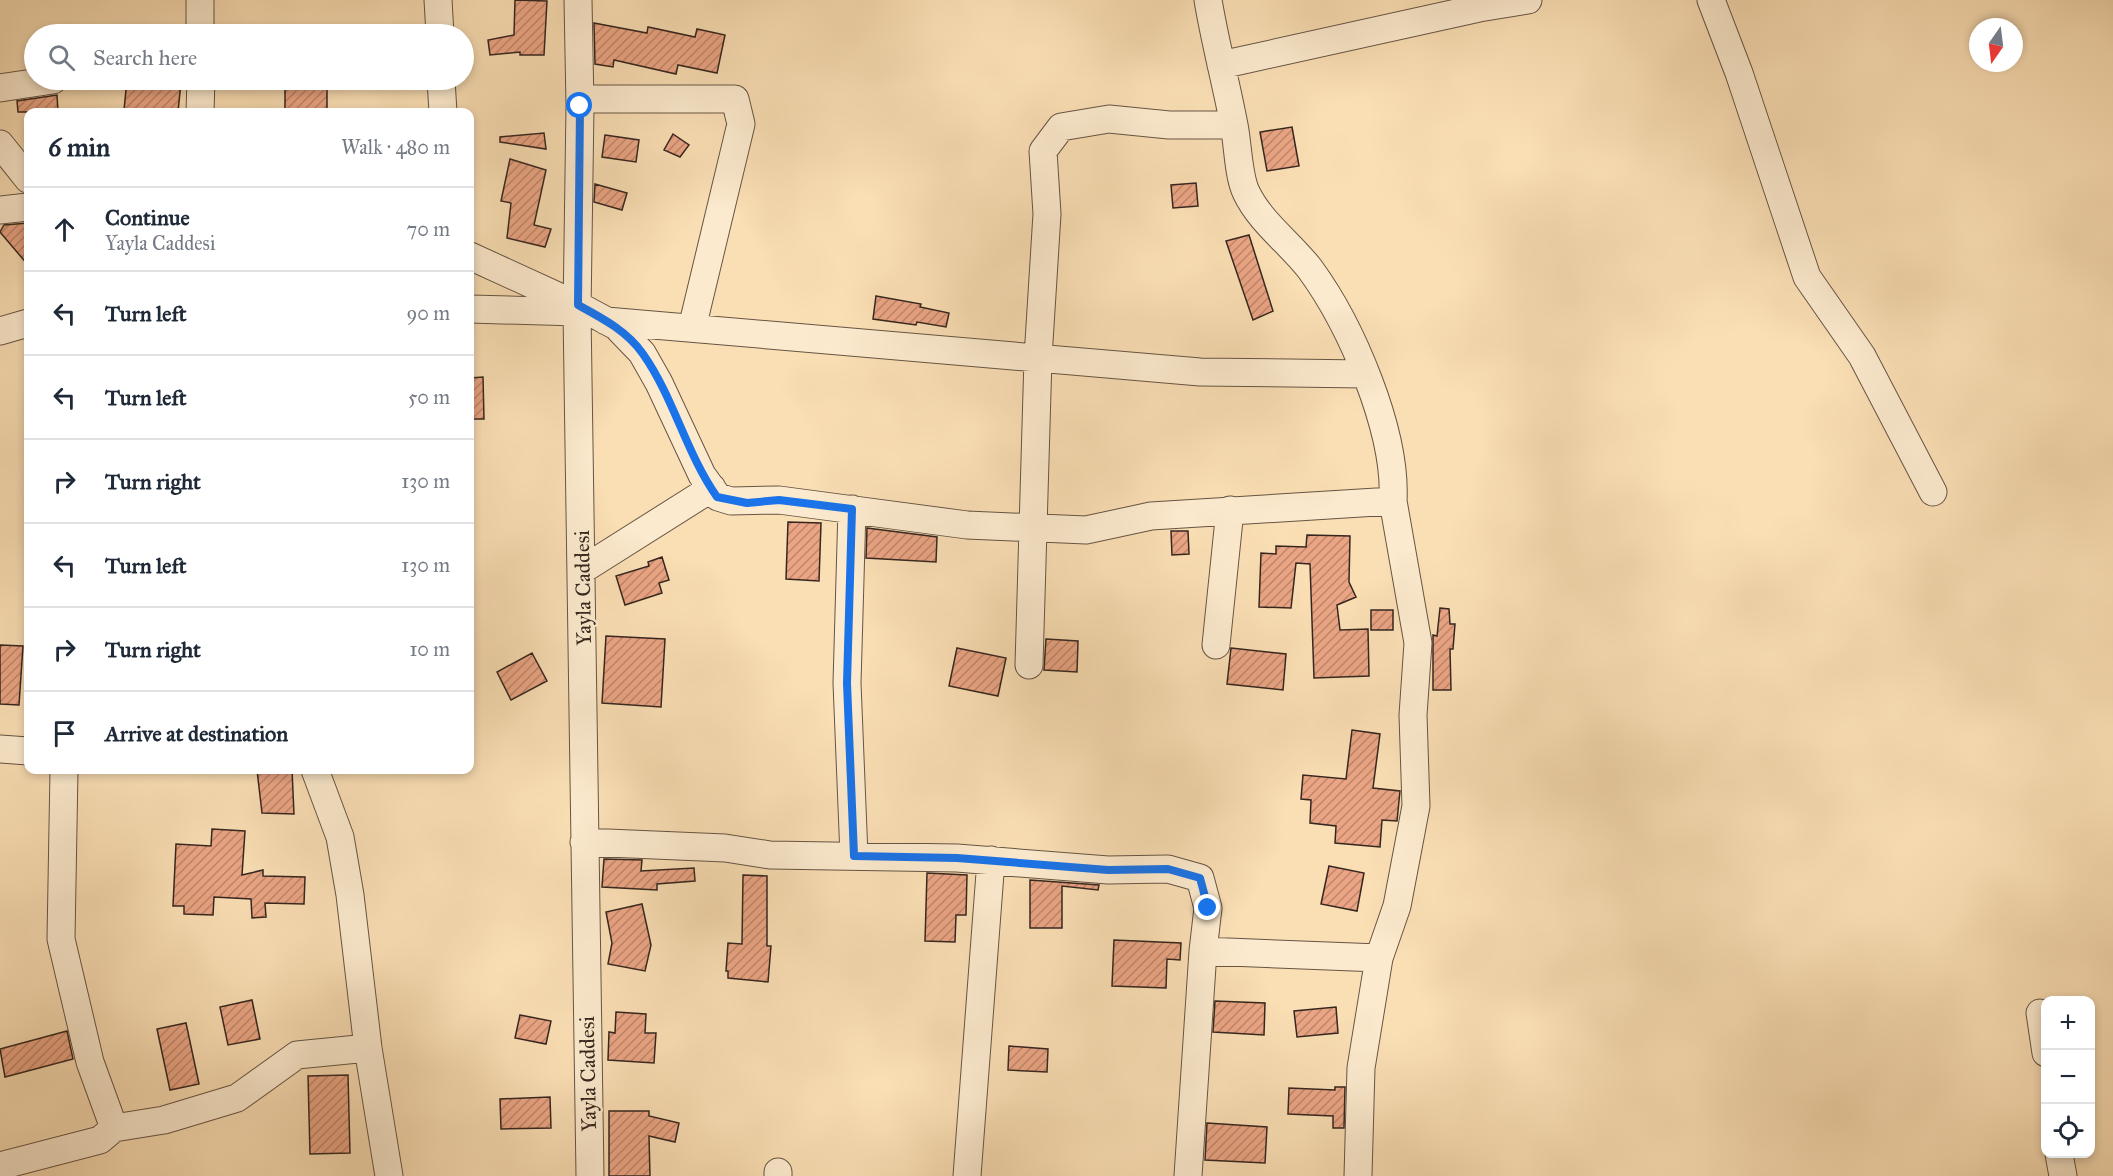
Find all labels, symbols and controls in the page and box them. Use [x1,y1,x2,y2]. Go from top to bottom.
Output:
north arrow [1969,18,2023,72]
search box [24,24,474,90]
icon: search [45,41,78,74]
text: Search here [93,44,197,71]
route start [566,92,592,118]
text: 6 min [48,131,110,163]
text: Walk · 480 m [341,135,450,159]
text: Continue [105,204,190,231]
icon: ahead [48,213,81,246]
text: 70 m [407,217,450,241]
text: Yayla Caddesi [105,231,215,255]
icon: left [48,297,81,330]
text: Turn left [105,300,187,327]
text: 90 m [407,301,450,325]
icon: left [48,381,81,414]
text: Turn left [105,384,187,411]
text: 50 m [408,385,450,409]
icon: right [48,465,81,498]
text: Turn right [105,468,201,495]
text: 130 m [401,469,450,493]
street label: Yayla Caddesi [569,530,597,646]
icon: left [48,549,81,582]
text: Turn left [105,552,187,579]
text: 130 m [401,553,450,577]
icon: right [48,633,81,666]
text: Turn right [105,636,201,663]
text: 10 m [409,637,450,661]
icon: arrive [48,717,81,750]
text: Arrive at destination [105,720,288,747]
route end [1194,894,1220,920]
map controls [2041,996,2095,1158]
button: + [2041,996,2095,1050]
street label: Yayla Caddesi [574,1016,602,1132]
button: − [2041,1050,2095,1104]
button: locate [2041,1104,2095,1158]

